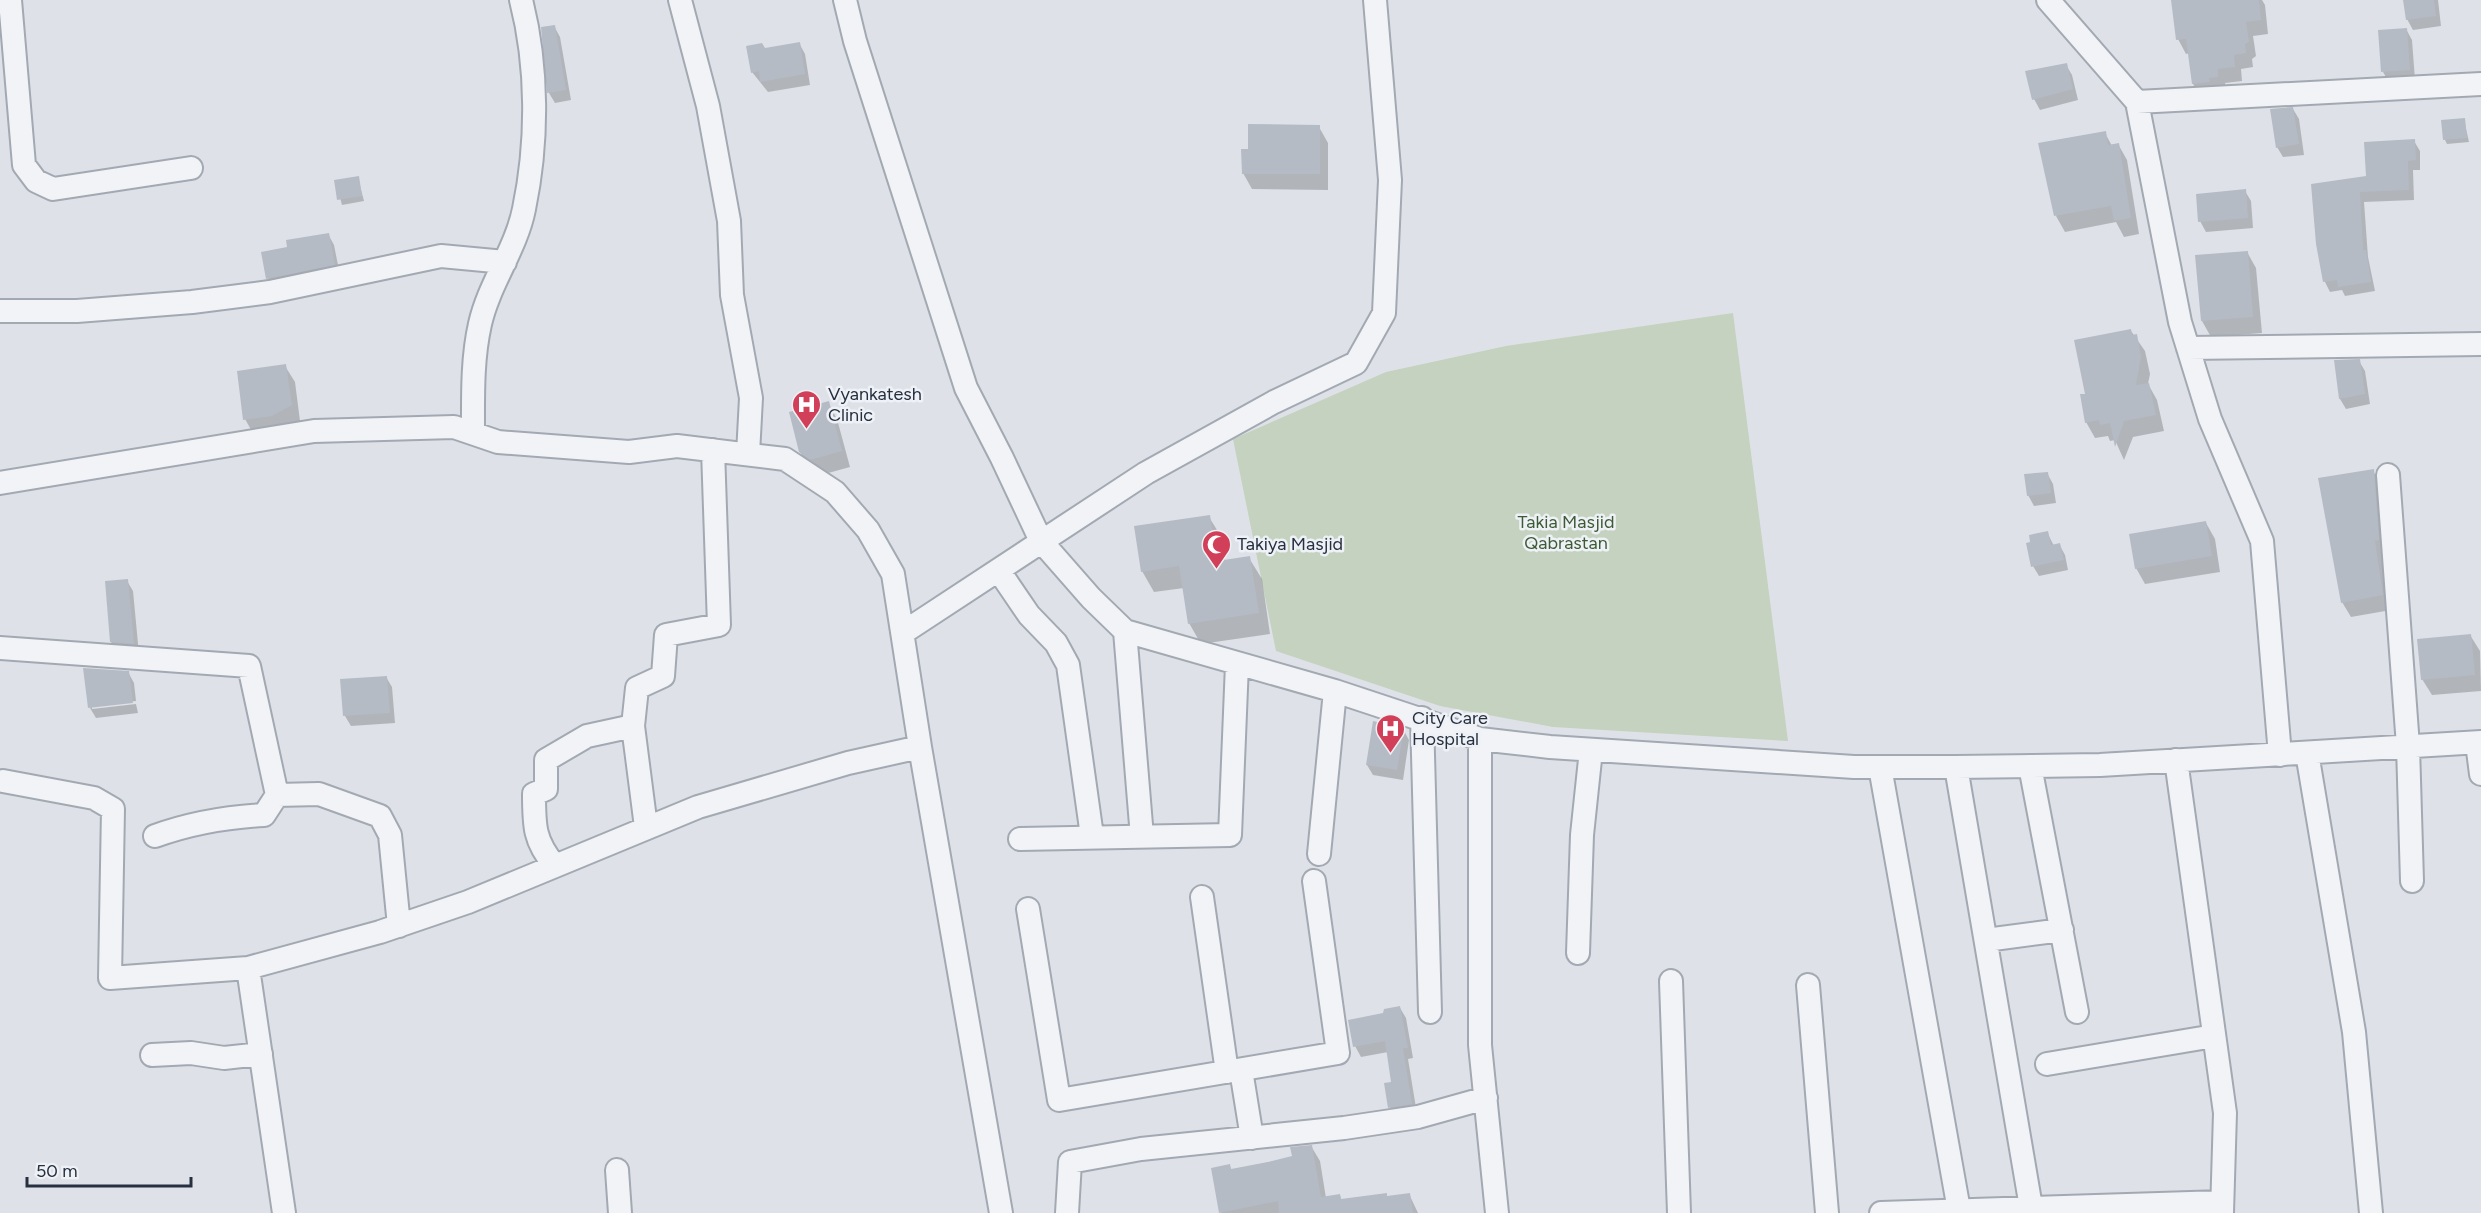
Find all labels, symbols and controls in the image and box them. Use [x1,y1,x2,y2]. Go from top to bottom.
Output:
place label: Vyankatesh Clinic [828,383,922,426]
hospital icon: Vyankatesh Clinic [791,388,823,430]
park label: Takia Masjid Qabrastan [1518,511,1614,554]
mosque icon: Takiya Masjid [1200,528,1232,570]
place label: Takiya Masjid [1237,533,1343,555]
place label: City Care Hospital [1412,707,1488,750]
hospital icon: City Care Hospital [1375,712,1407,754]
scale bar [27,1150,190,1188]
text: 50 m [36,1160,78,1182]

